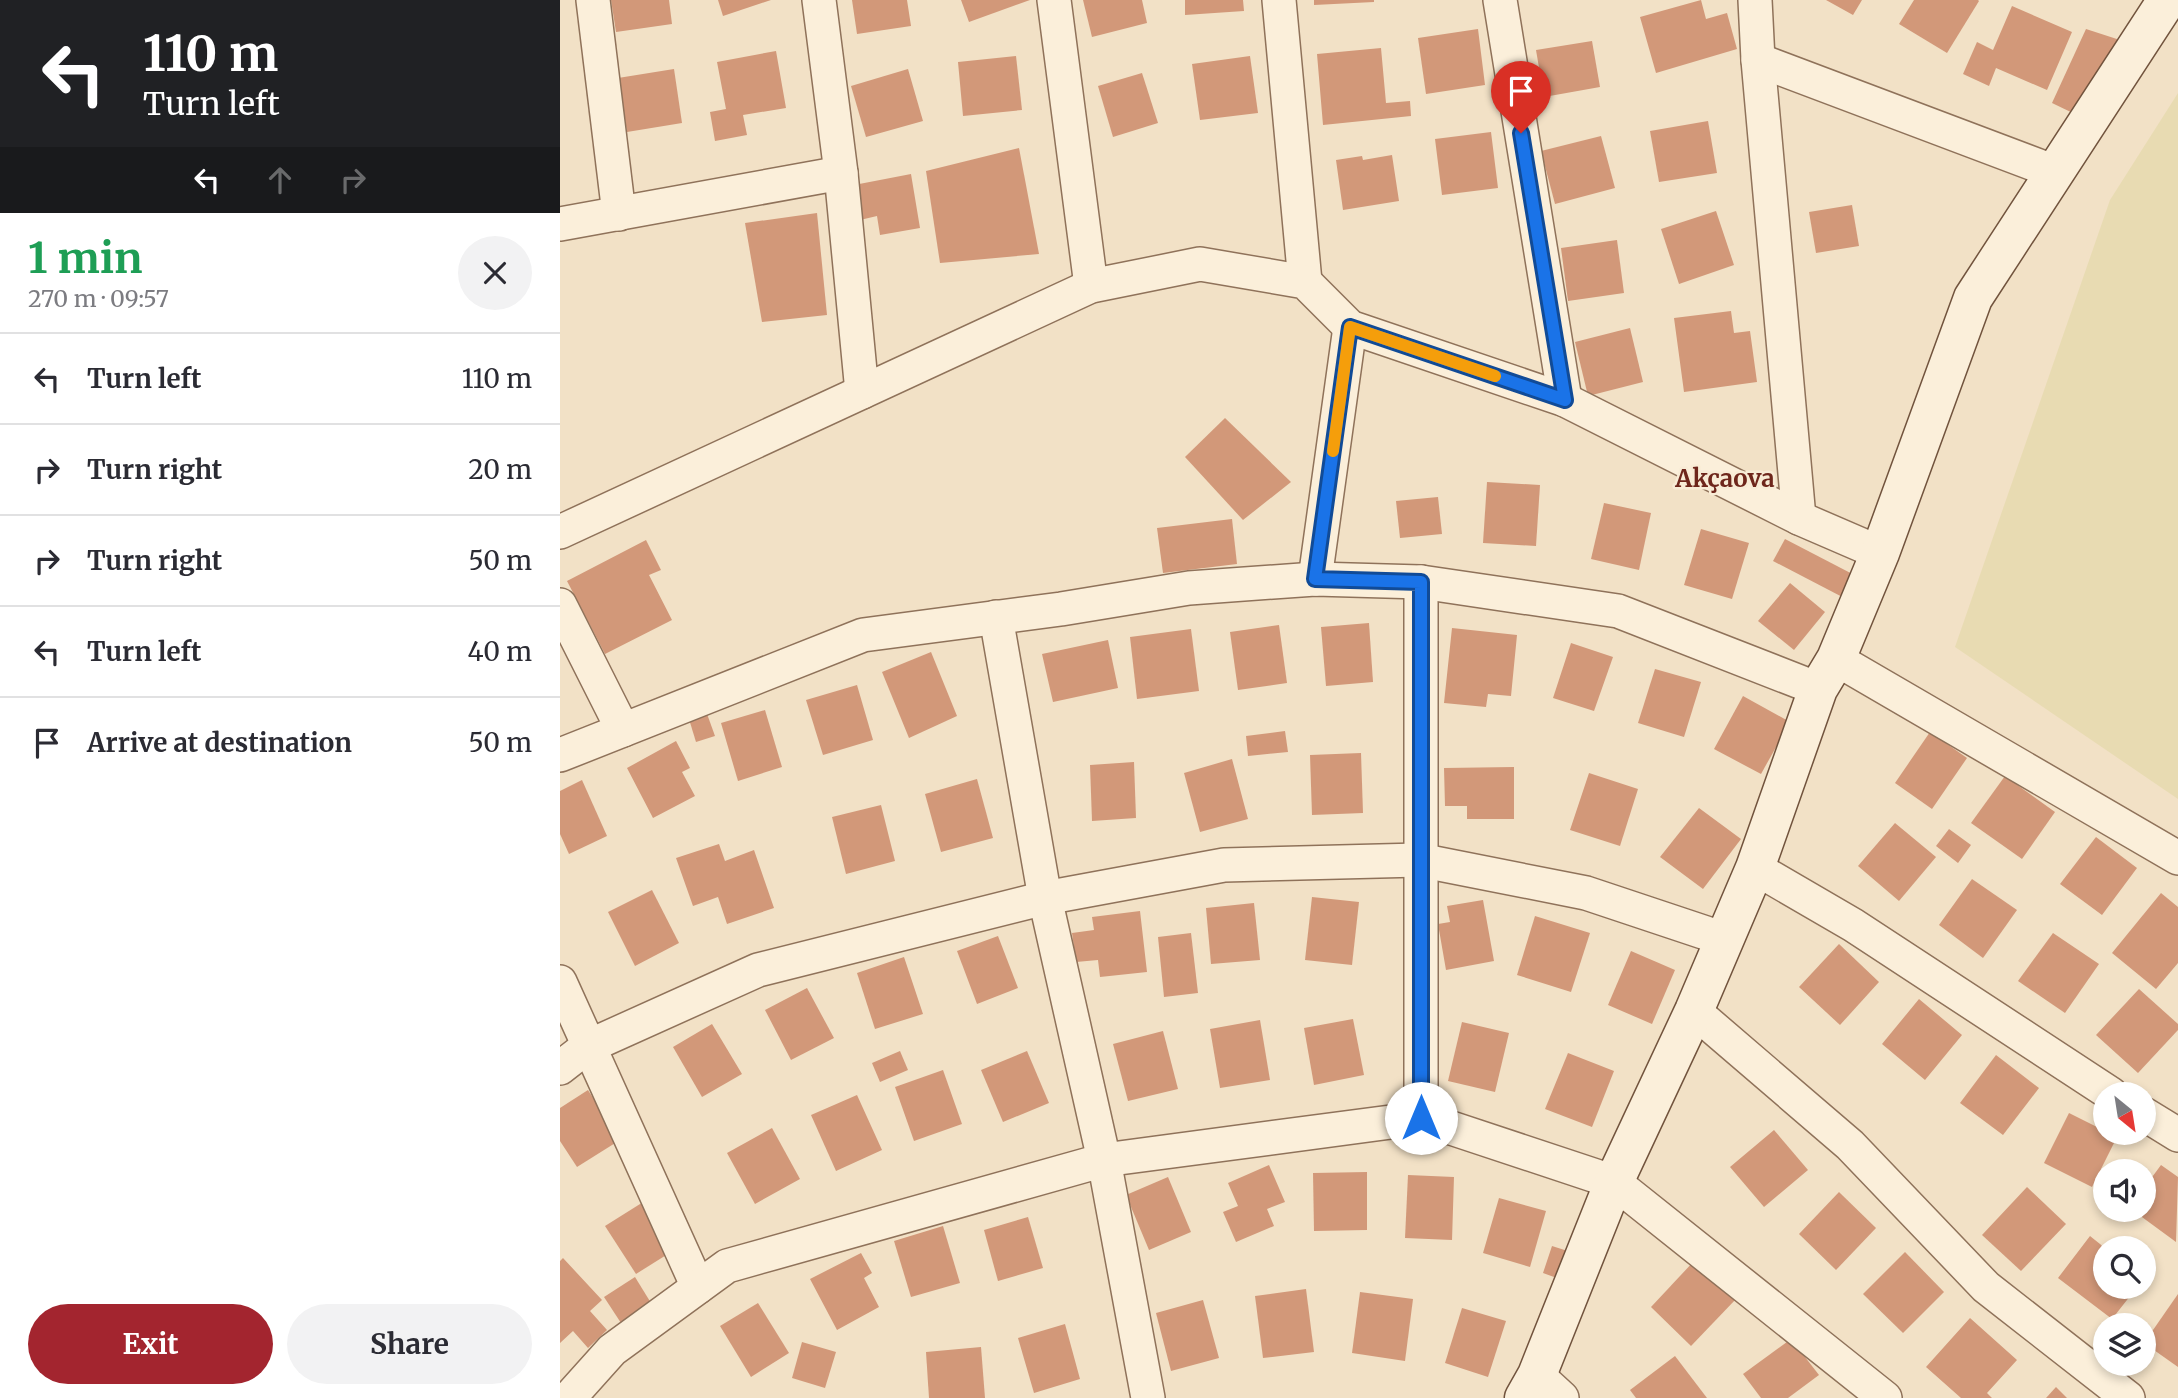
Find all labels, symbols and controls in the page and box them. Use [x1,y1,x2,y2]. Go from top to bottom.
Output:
text: 110 m [143,23,278,84]
icon: left [28,28,119,119]
pin [1491,61,1551,133]
icon: arrive [1502,72,1540,110]
text: Turn left [143,84,280,124]
icon: left [188,161,226,199]
icon: ahead [261,161,299,199]
icon: right [334,161,372,199]
text: 1 min [28,232,142,284]
button: close [458,236,532,310]
text: 270 m · 09:57 [28,284,169,313]
icon: left [28,360,66,398]
text: Turn left [87,362,201,395]
text: 110 m [462,362,532,395]
icon: right [28,451,66,489]
text: Turn right [87,453,222,486]
text: 20 m [468,453,532,486]
district label: Akçaova [1674,463,1775,494]
icon: right [28,542,66,580]
text: Turn right [87,544,222,577]
text: 50 m [468,544,532,577]
icon: left [28,633,66,671]
text: Turn left [87,635,201,668]
text: 40 m [468,635,532,668]
icon: arrive [28,724,66,762]
text: Arrive at destination [87,726,352,759]
text: 50 m [468,726,532,759]
position arrow [1384,1081,1458,1155]
north arrow [2093,1082,2156,1144]
map controls [2093,1082,2156,1376]
button: sound [2093,1159,2156,1222]
button: search [2093,1236,2156,1299]
button: Exit [28,1304,273,1384]
button: Share [287,1304,532,1384]
button: layers [2093,1313,2156,1376]

